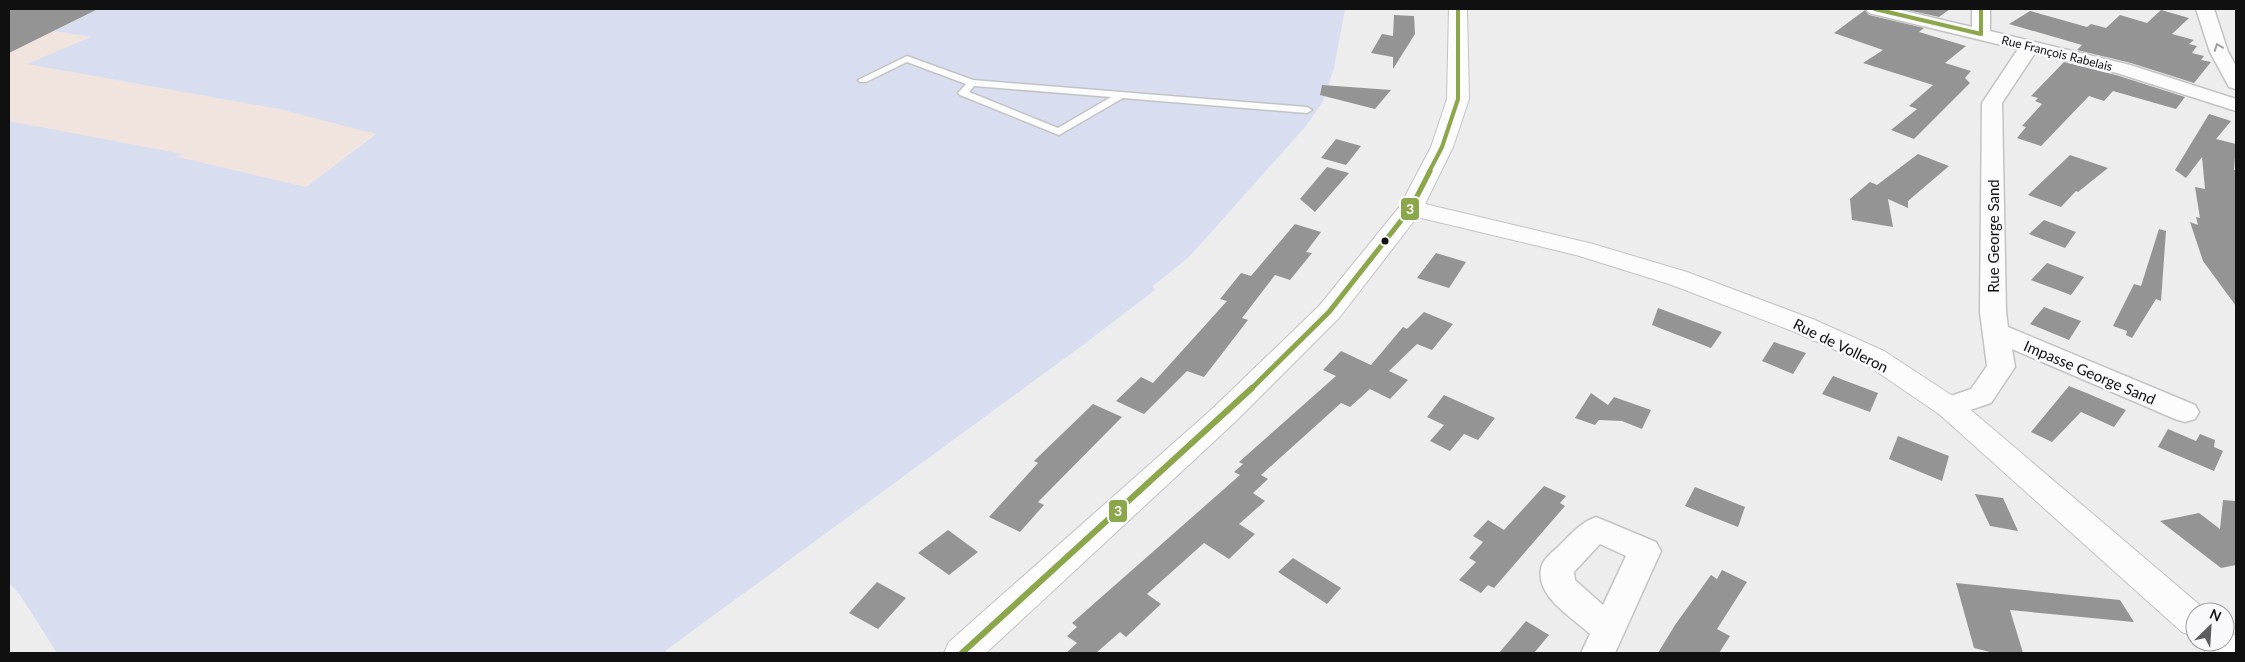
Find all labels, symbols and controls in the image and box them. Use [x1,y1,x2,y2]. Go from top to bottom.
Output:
street label: Rue François Rabelais [2000,32,2114,74]
one-way arrow [2214,43,2224,52]
street label: Rue George Sand [1984,179,2002,293]
line badge: 3 [1400,197,1420,221]
text: 3 [1406,200,1414,217]
unlabelled marker [1380,236,1390,246]
street label: Rue de Volleron [1791,314,1891,376]
street label: Impasse George Sand [2021,336,2159,408]
line badge: 3 [1108,499,1128,523]
text: 3 [1114,502,1122,519]
north arrow [2185,602,2235,652]
text: N [2207,605,2224,625]

